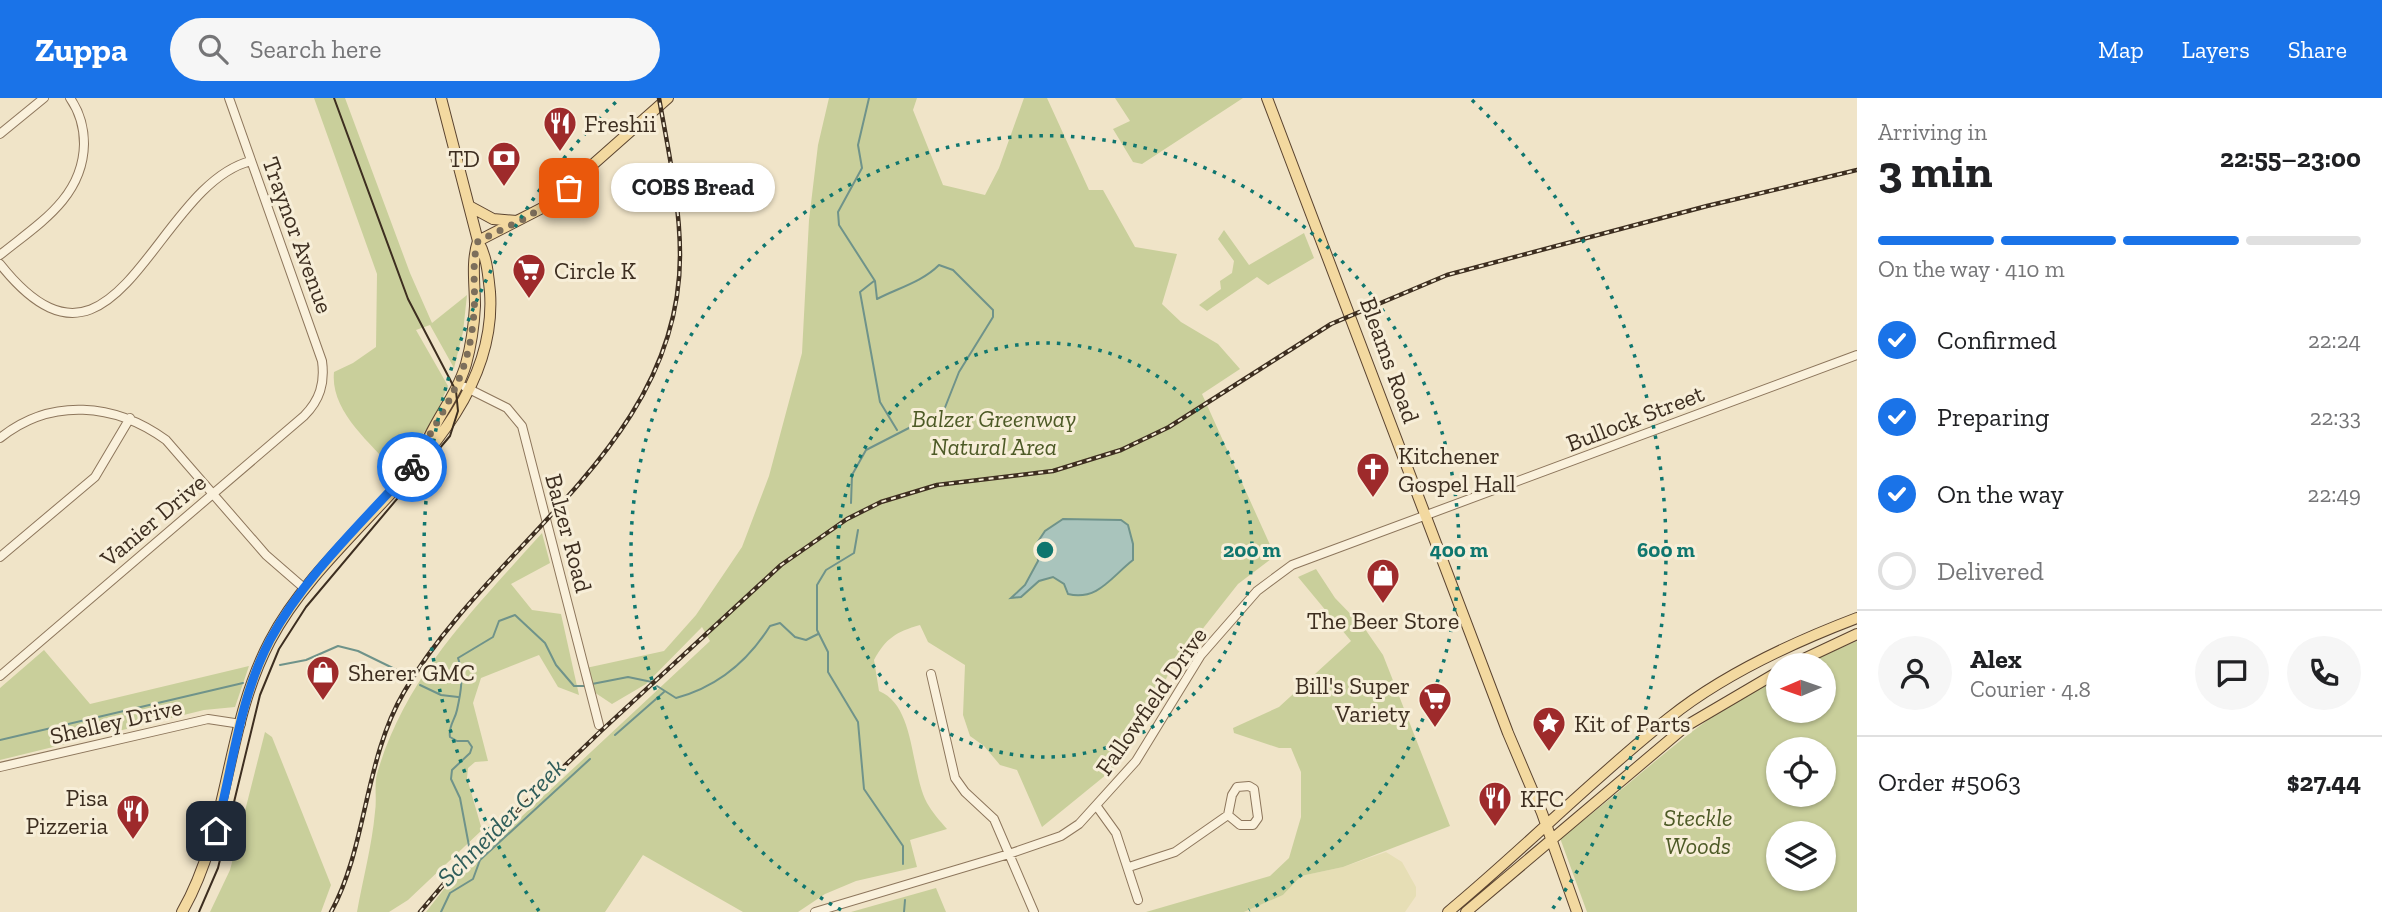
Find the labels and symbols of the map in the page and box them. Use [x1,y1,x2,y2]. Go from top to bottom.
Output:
restaurant icon: Freshii [541,104,579,153]
place label: Freshii [584,109,656,138]
bank icon: TD [485,139,523,188]
place label: TD [448,144,480,173]
street label: Traynor Avenue [256,153,340,317]
pin [539,158,599,218]
callout: COBS Bread [611,164,776,212]
supermarket icon: Circle K [510,251,548,300]
place label: Circle K [554,256,637,285]
street label: Bleams Road [1354,293,1426,427]
street label: Bullock Street [1562,378,1708,458]
park label: Balzer Greenway Natural Area [912,404,1076,461]
courier [377,432,447,502]
place label: Kitchener Gospel Hall [1398,441,1516,498]
church icon: Kitchener Gospel Hall [1354,450,1392,499]
street label: Vanier Drive [93,467,212,573]
street label: Balzer Road [539,470,599,596]
text: 200 m [1223,537,1281,562]
text: 400 m [1430,537,1489,562]
text: 600 m [1637,537,1695,562]
centre of rings [1033,538,1057,562]
shop icon: The Beer Store [1364,556,1402,605]
place label: The Beer Store [1307,606,1459,635]
street label: Fallowfield Drive [1089,621,1213,781]
shop icon: Sherer GMC [304,653,342,702]
north arrow [1766,653,1836,723]
place label: Sherer GMC [348,658,475,687]
place label: Bill's Super Variety [1295,671,1411,728]
supermarket icon: Bill's Super Variety [1416,680,1454,729]
street label: Shelley Drive [47,692,185,750]
place icon: Kit of Parts [1530,704,1568,753]
place label: Kit of Parts [1574,709,1691,738]
water label: Schneider Creek [430,751,572,893]
restaurant icon: KFC [1476,779,1514,828]
place label: Pisa Pizzeria [26,783,108,840]
place label: KFC [1520,784,1564,813]
restaurant icon: Pisa Pizzeria [114,792,152,841]
pin [186,801,246,861]
park label: Steckle Woods [1664,803,1732,860]

